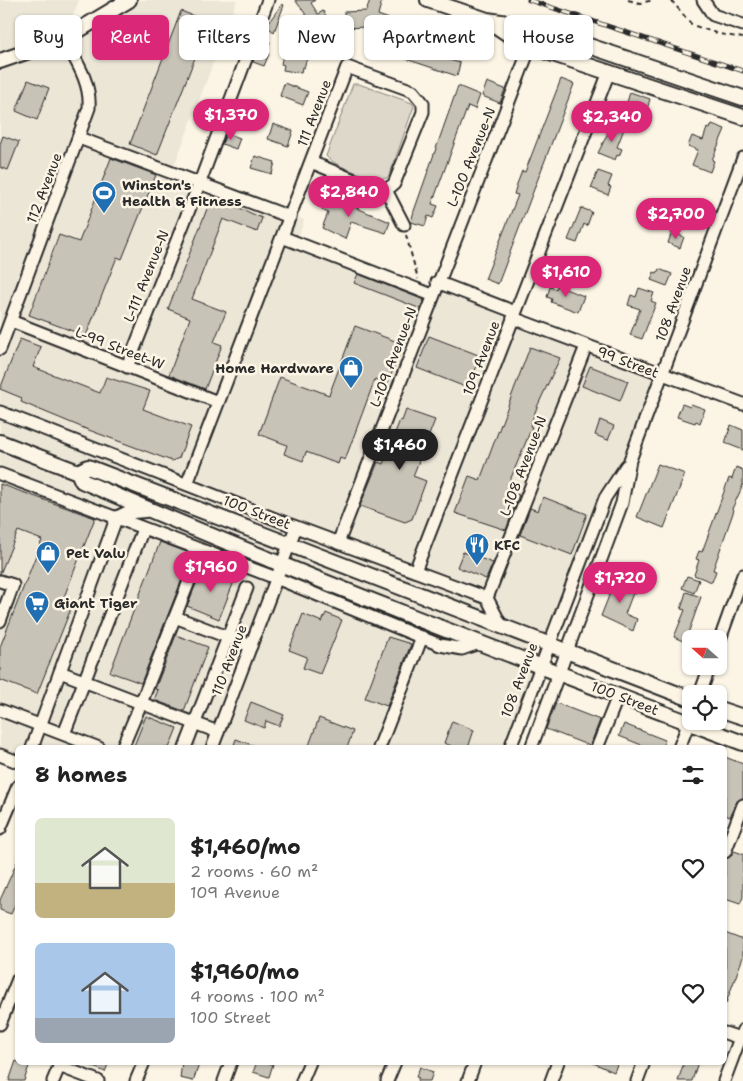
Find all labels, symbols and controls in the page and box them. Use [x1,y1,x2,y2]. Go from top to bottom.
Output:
chip: Buy [15,15,82,60]
chip: Rent [92,15,169,60]
chip: Filters [179,15,269,60]
chip: New [279,15,354,60]
chip: Apartment [364,15,494,60]
chip: House [504,15,593,60]
street label: 111 Avenue [293,77,335,149]
pin: $1,370 [190,98,272,141]
pin: $2,340 [571,100,653,143]
text: $1,370 [204,104,258,125]
street label: L-100 Avenue-N [443,104,499,210]
text: $2,340 [582,106,642,127]
street label: 112 Avenue [22,150,66,226]
place label: Winston's Health & Fitness [122,176,242,210]
pin: $2,840 [308,176,390,218]
sports icon: Winston's Health & Fitness [91,180,117,214]
text: $2,840 [319,181,379,202]
pin: $2,700 [635,198,717,240]
text: $2,700 [647,203,705,224]
street label: L-111 Avenue-N [119,227,173,325]
pin: $1,610 [525,256,607,298]
text: $1,610 [542,261,591,282]
street label: 108 Avenue [651,264,695,344]
street label: L-109 Avenue-N [366,304,420,410]
street label: 109 Avenue [458,318,504,398]
street label: L-99 Street-W [73,323,167,373]
street label: 99 Street [594,342,662,382]
shop icon: Home Hardware [338,355,364,389]
place label: Home Hardware [215,359,334,377]
street label: L-108 Avenue-N [496,413,550,519]
pin: $1,460 [359,428,441,471]
text: $1,460 [373,434,427,455]
street label: 100 Street [221,491,293,533]
restaurant icon: KFC [464,532,490,566]
place label: KFC [494,536,520,554]
shop icon: Pet Valu [35,540,61,574]
place label: Pet Valu [66,544,126,562]
pin: $1,960 [170,550,252,593]
text: $1,960 [185,556,237,577]
pin: $1,720 [579,562,661,604]
text: $1,720 [594,567,646,588]
supermarket icon: Giant Tiger [24,590,50,624]
place label: Giant Tiger [54,594,138,612]
street label: 110 Avenue [207,622,251,698]
north arrow [682,630,728,675]
map controls [682,630,727,730]
street label: 108 Avenue [496,640,542,720]
street label: 100 Street [589,677,661,719]
button: locate [682,685,727,730]
text: 8 homes [35,761,127,789]
icon: filters [679,761,707,789]
text: $1,460/mo [190,833,301,861]
icon: home [75,838,135,898]
icon: heart [679,854,707,882]
text: 2 rooms · 60 m² [190,861,318,882]
text: 109 Avenue [190,882,280,903]
text: $1,960/mo [190,958,299,986]
icon: home [75,963,135,1023]
icon: heart [679,979,707,1007]
text: 4 rooms · 100 m² [190,986,325,1007]
text: 100 Street [190,1007,271,1028]

